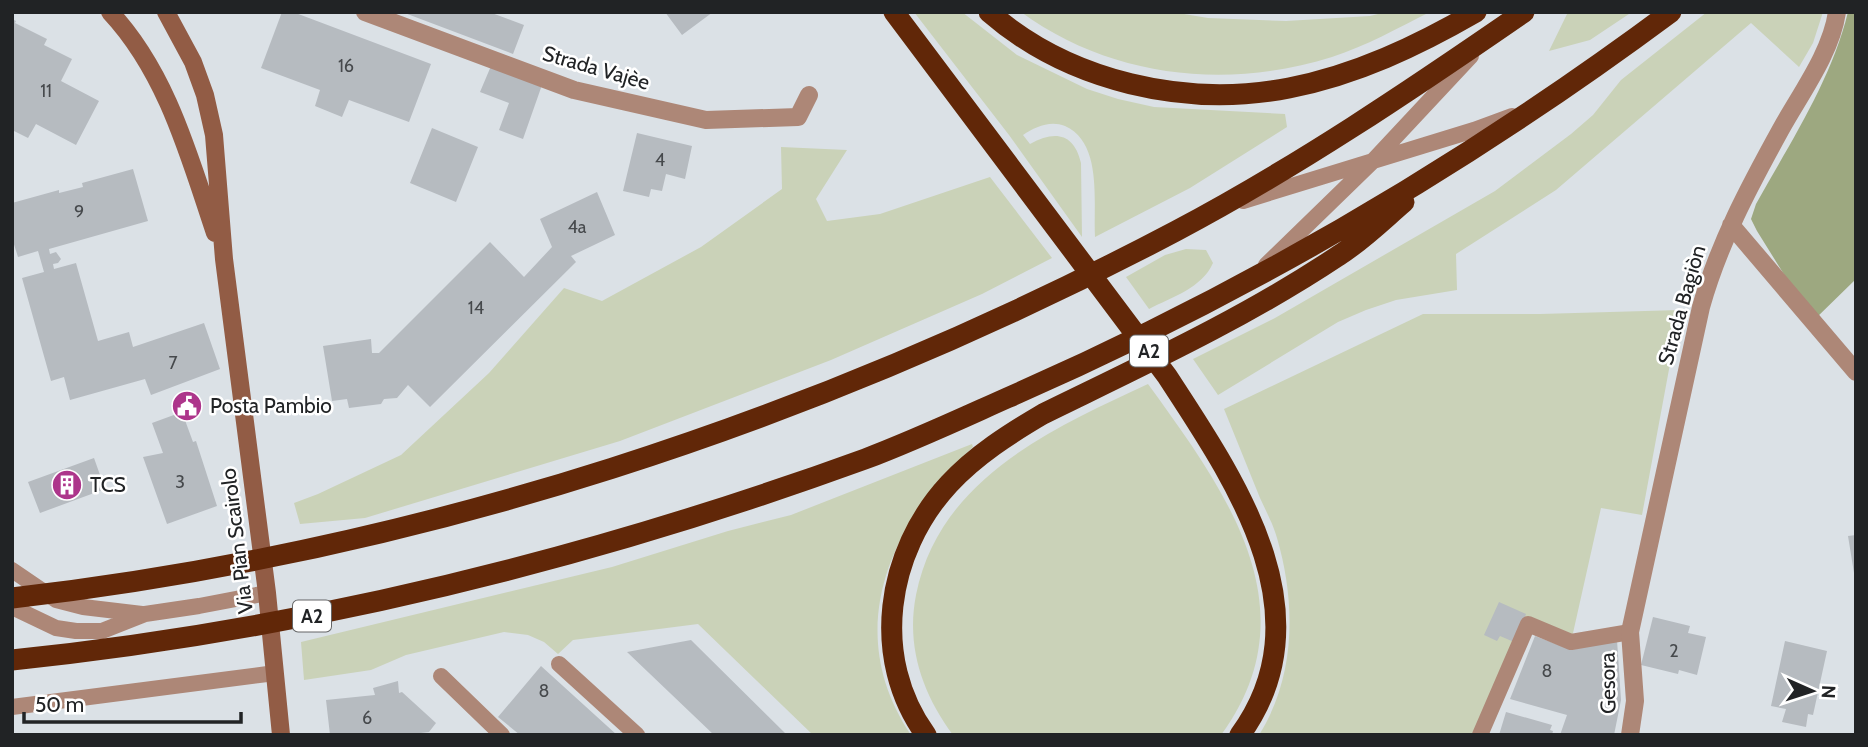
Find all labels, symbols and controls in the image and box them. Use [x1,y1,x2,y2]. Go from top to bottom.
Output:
street label: Strada Vajèe [540,40,653,96]
house number: 16 [338,55,354,77]
house number: 11 [40,80,52,102]
house number: 4 [655,149,665,171]
house number: 9 [74,201,84,223]
house number: 4a [567,216,587,238]
street label: Strada Bagiòn [1653,242,1711,368]
house number: 14 [468,297,484,319]
road number: A2 [1130,336,1168,366]
house number: 7 [168,352,178,374]
public building icon: Posta Pambio [170,389,204,423]
place label: Posta Pambio [210,393,332,418]
street label: Via Pian Scairolo [215,467,258,615]
building icon: TCS [50,468,84,502]
house number: 3 [175,471,185,493]
place label: TCS [90,472,126,497]
road number: A2 [293,600,331,632]
house number: 2 [1669,640,1679,662]
street label: Gesora [1594,652,1621,714]
north arrow [1777,656,1847,726]
house number: 8 [1542,660,1552,682]
scale bar [24,680,242,724]
house number: 8 [539,680,549,702]
text: N [1817,685,1840,699]
text: 50 m [35,692,84,717]
house number: 6 [362,707,372,729]

